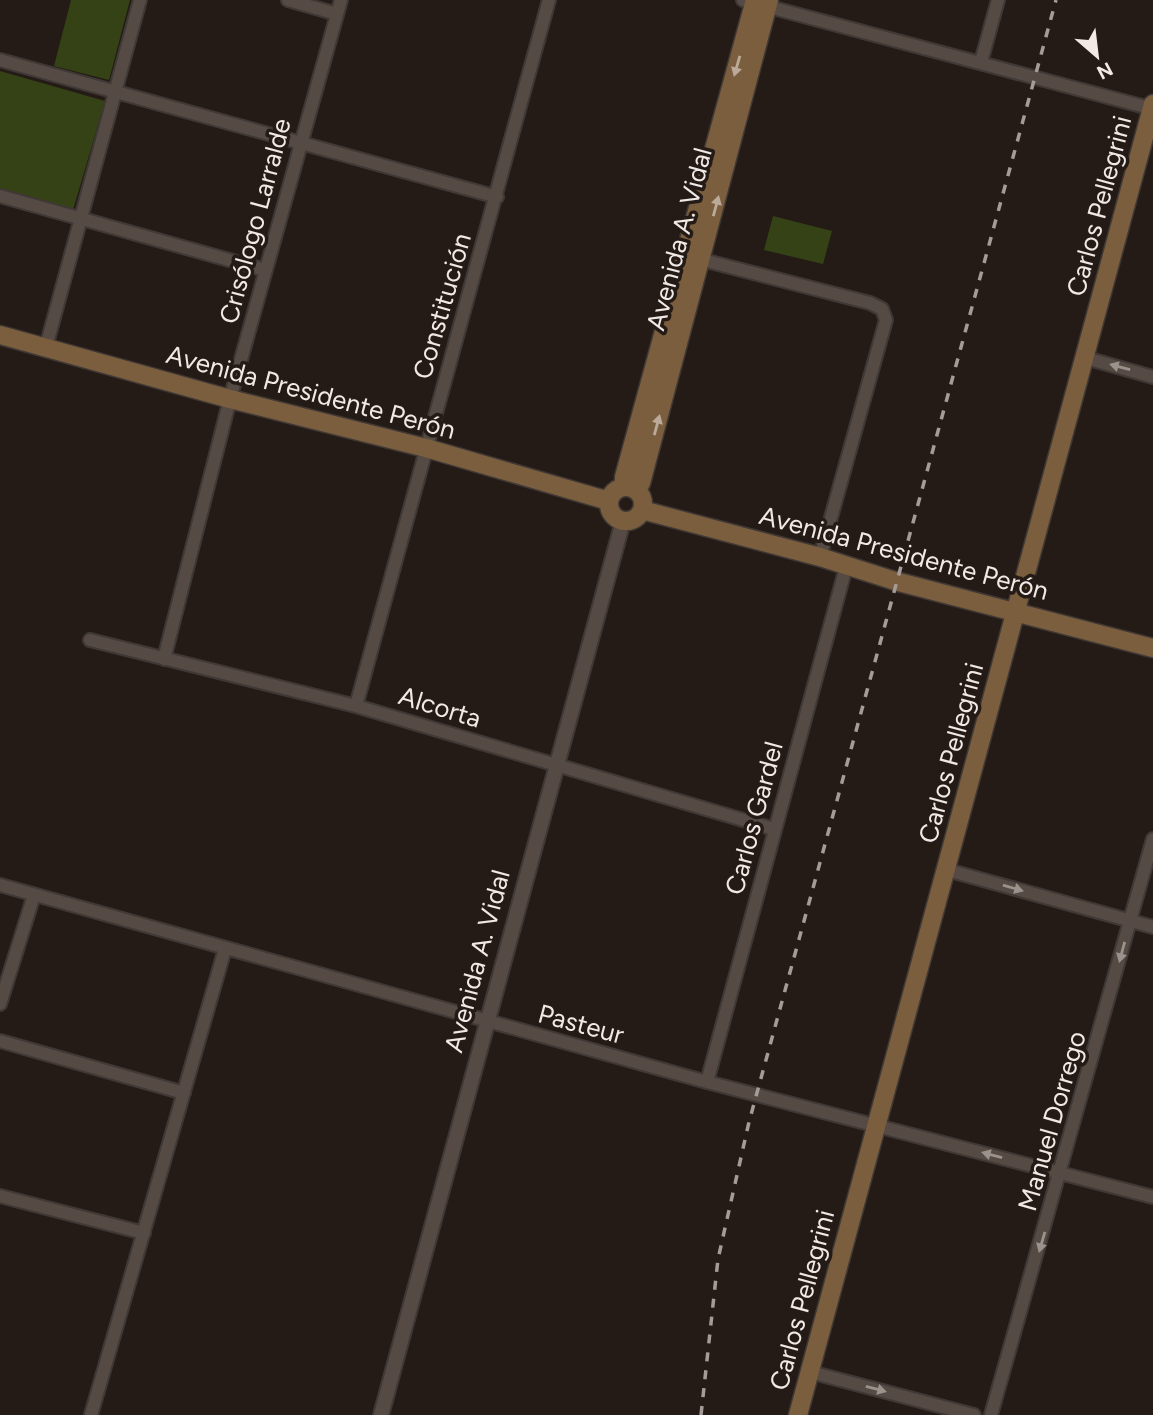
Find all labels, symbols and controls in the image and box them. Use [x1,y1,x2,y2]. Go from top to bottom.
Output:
north arrow [1062,21,1132,91]
one-way arrow [731,55,742,77]
text: N [1093,57,1117,84]
street label: Carlos Pellegrini [1060,112,1138,300]
street label: Crisólogo Larralde [212,115,298,327]
street label: Avenida A. Vidal [639,144,719,334]
one-way arrow [711,194,722,216]
street label: Constitución [406,229,478,383]
street label: Avenida Presidente Perón [163,338,459,446]
one-way arrow [1109,362,1130,372]
one-way arrow [652,414,662,435]
street label: Avenida Presidente Perón [756,499,1052,607]
street label: Carlos Pellegrini [912,659,990,847]
street label: Alcorta [395,679,485,735]
street label: Carlos Gardel [718,738,790,898]
street label: Avenida A. Vidal [437,866,517,1056]
one-way arrow [1002,884,1023,894]
one-way arrow [1116,941,1127,963]
street label: Pasteur [535,997,628,1051]
street label: Manuel Dorrego [1011,1027,1093,1215]
one-way arrow [981,1149,1003,1160]
street label: Carlos Pellegrini [763,1206,841,1394]
one-way arrow [1036,1232,1046,1253]
one-way arrow [865,1384,887,1395]

